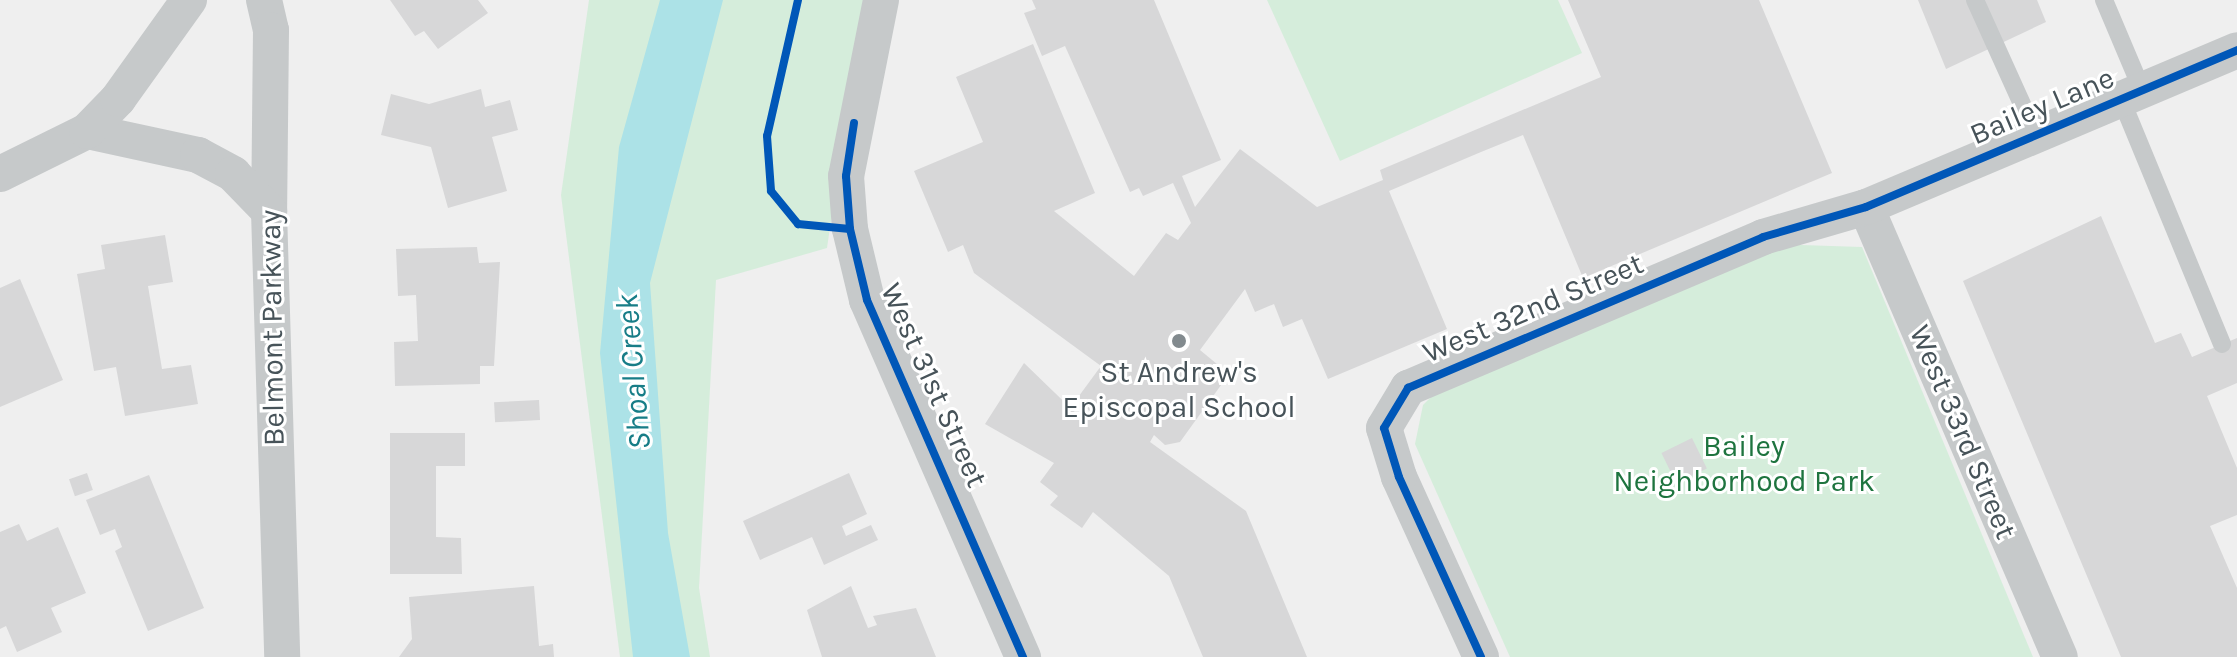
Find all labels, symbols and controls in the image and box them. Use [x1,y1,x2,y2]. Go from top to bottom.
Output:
street label: Bailey Lane [1965,60,2119,152]
street label: Belmont Parkway [252,209,292,447]
street label: West 32nd Street [1417,245,1649,371]
street label: West 31st Street [873,277,995,493]
water label: Shoal Creek [608,293,660,451]
street label: West 33rd Street [1902,320,2024,544]
marker: St Andrew's Episcopal School [1170,332,1188,350]
place label: St Andrew's Episcopal School [1062,354,1296,424]
park label: Bailey Neighborhood Park [1613,428,1875,498]

